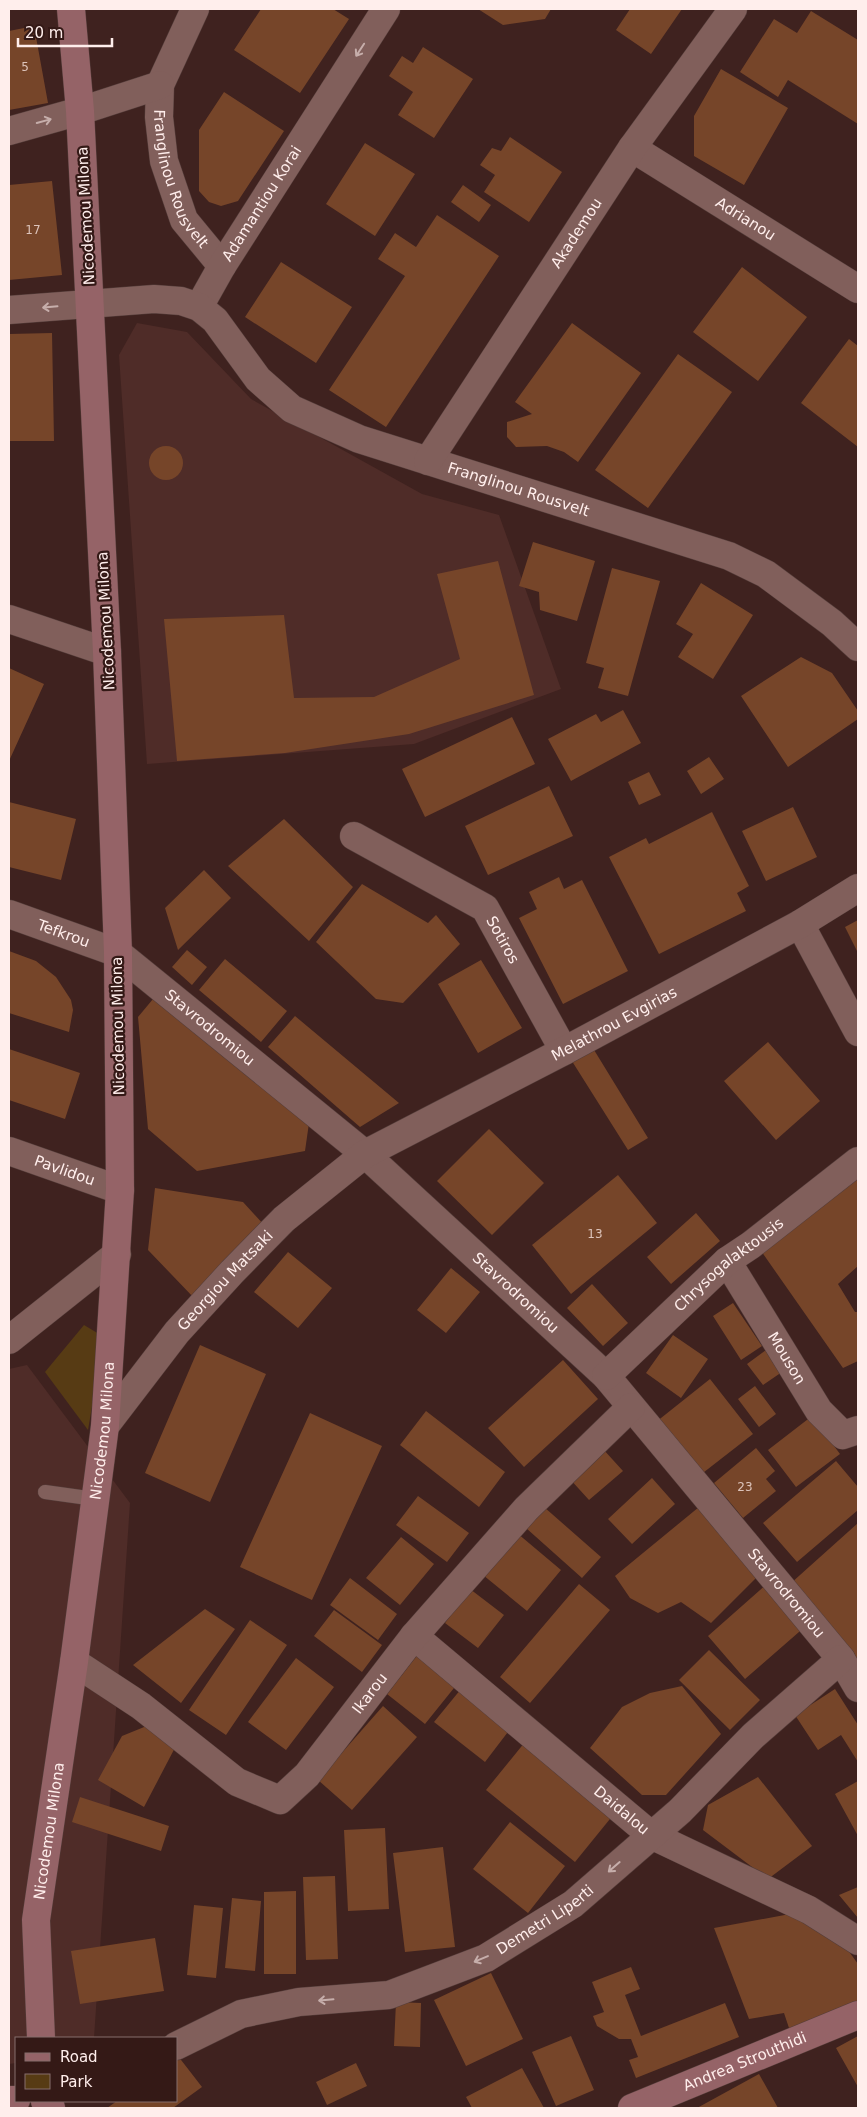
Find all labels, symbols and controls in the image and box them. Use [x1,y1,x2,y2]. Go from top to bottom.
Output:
scale bar [18,15,111,47]
text: 20 m [25,24,63,42]
one-way arrow [355,42,365,56]
house number: 5 [21,60,29,74]
street label: Franglinou Rousvelt [150,109,212,252]
one-way arrow [36,116,52,125]
street label: Adamantiou Korai [218,143,305,265]
street label: Nicodemou Milona [73,146,99,286]
street label: Adrianou [712,193,779,244]
street label: Akademou [547,195,606,272]
house number: 17 [25,223,41,237]
one-way arrow [42,302,58,312]
street label: Franglinou Rousvelt [445,459,592,520]
street label: Nicodemou Milona [93,551,119,691]
street label: Sotiros [482,913,523,967]
street label: Tefkrou [34,916,92,951]
street label: Nicodemou Milona [108,956,128,1096]
street label: Melathrou Evgirias [548,983,680,1065]
street label: Stavrodromiou [161,986,258,1070]
street label: Pavlidou [32,1152,97,1189]
street label: Chrysogalaktousis [670,1214,787,1315]
street label: Georgiou Matsaki [174,1227,277,1334]
house number: 13 [587,1227,603,1241]
street label: Stavrodromiou [469,1249,562,1337]
street label: Mouson [764,1329,809,1388]
street label: Nicodemou Milona [86,1361,118,1501]
house number: 23 [737,1480,753,1494]
street label: Stavrodromiou [744,1545,828,1641]
street label: Ikarou [348,1669,391,1717]
street label: Nicodemou Milona [30,1761,68,1901]
street label: Daidalou [590,1782,653,1839]
one-way arrow [608,1862,621,1873]
street label: Demetri Liperti [493,1881,597,1958]
one-way arrow [474,1955,489,1965]
one-way arrow [318,1995,334,2005]
street label: Andrea Strouthidi [681,2028,809,2095]
legend [15,2037,178,2102]
text: Road [60,2048,98,2066]
text: Park [60,2073,93,2091]

